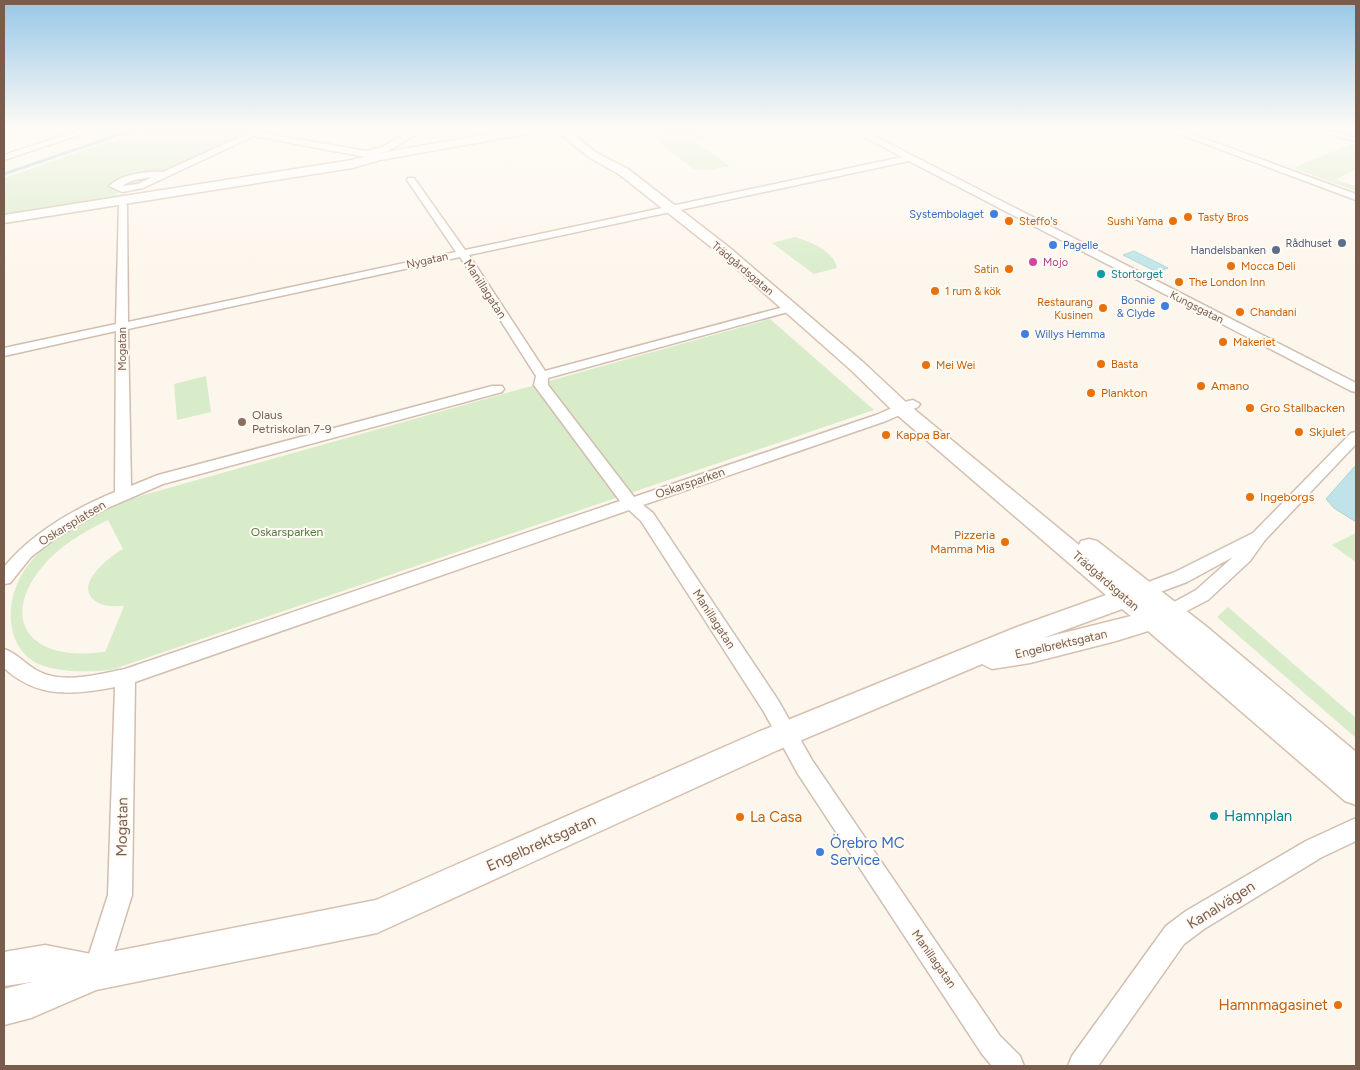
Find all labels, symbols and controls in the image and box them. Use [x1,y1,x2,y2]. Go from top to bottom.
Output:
place label: Systembolaget [909,208,984,221]
marker: Systembolaget [988,208,1000,220]
marker: Tasty Bros [1182,211,1194,223]
place label: Tasty Bros [1198,211,1249,224]
marker: Steffo's [1003,215,1015,227]
place label: Steffo's [1019,215,1058,228]
place label: Sushi Yama [1107,215,1163,228]
marker: Sushi Yama [1167,215,1179,227]
place label: Rådhuset [1286,237,1332,250]
marker: Rådhuset [1336,237,1348,249]
street label: Trädgårdsgatan [709,239,776,298]
marker: Pagelle [1047,239,1059,251]
place label: Pagelle [1063,239,1098,252]
place label: Handelsbanken [1190,244,1266,257]
marker: Handelsbanken [1270,244,1282,256]
street label: Nygatan [405,250,449,271]
marker: Mojo [1027,256,1039,268]
place label: Mojo [1043,256,1068,269]
street label: Manillagatan [461,257,509,321]
marker: Mocca Deli [1225,260,1237,272]
place label: Mocca Deli [1241,260,1295,273]
place label: Satin [974,263,999,276]
marker: Satin [1003,263,1015,275]
marker: Stortorget [1095,268,1107,280]
place label: Stortorget [1111,268,1163,281]
marker: The London Inn [1173,276,1185,288]
place label: The London Inn [1189,276,1265,289]
marker: 1 rum & kök [929,285,941,297]
place label: 1 rum & kök [945,285,1002,298]
street label: Kungsgatan [1168,288,1226,327]
place label: Bonnie & Clyde [1117,294,1155,320]
place label: Restaurang Kusinen [1037,296,1093,322]
marker: Bonnie & Clyde [1159,300,1171,312]
marker: Restaurang Kusinen [1097,302,1109,314]
marker: Chandani [1234,306,1246,318]
place label: Chandani [1250,306,1297,319]
street label: Mogatan [116,327,129,371]
marker: Willys Hemma [1019,328,1031,340]
place label: Willys Hemma [1035,328,1105,341]
marker: Makeriet [1217,336,1229,348]
place label: Makeriet [1233,336,1276,349]
marker: Basta [1095,358,1107,370]
place label: Basta [1111,358,1138,371]
marker: Mei Wei [920,359,932,371]
place label: Mei Wei [936,359,975,372]
place label: Amano [1211,379,1249,393]
marker: Amano [1195,380,1207,392]
place label: Plankton [1101,386,1148,400]
marker: Plankton [1085,387,1097,399]
place label: Gro Stallbacken [1260,401,1345,415]
marker: Gro Stallbacken [1244,402,1256,414]
place label: Olaus Petriskolan 7-9 [252,408,332,436]
marker: Olaus Petriskolan 7-9 [236,416,248,428]
place label: Skjulet [1309,425,1346,439]
marker: Skjulet [1293,426,1305,438]
place label: Kappa Bar [896,428,950,442]
marker: Kappa Bar [880,429,892,441]
street label: Oskarsparken [653,464,727,501]
place label: Ingeborgs [1260,490,1315,504]
marker: Ingeborgs [1244,491,1256,503]
street label: Oskarsplatsen [36,497,108,548]
park label: Oskarsparken [251,525,324,539]
place label: Pizzeria Mamma Mia [930,528,995,556]
marker: Pizzeria Mamma Mia [999,536,1011,548]
street label: Trädgårdsgatan [1070,548,1142,614]
street label: Manillagatan [690,587,738,651]
street label: Engelbrektsgatan [1014,627,1109,661]
street label: Mogatan [112,797,132,857]
place label: Hamnplan [1224,807,1292,825]
place label: La Casa [750,808,802,826]
marker: Hamnplan [1208,810,1220,822]
street label: Engelbrektsgatan [484,811,598,875]
marker: La Casa [734,811,746,823]
place label: Örebro MC Service [830,834,905,869]
marker: Örebro MC Service [814,846,826,858]
street label: Kanalvägen [1184,877,1258,933]
street label: Manillagatan [909,927,959,991]
place label: Hamnmagasinet [1218,996,1328,1014]
marker: Hamnmagasinet [1332,999,1344,1011]

